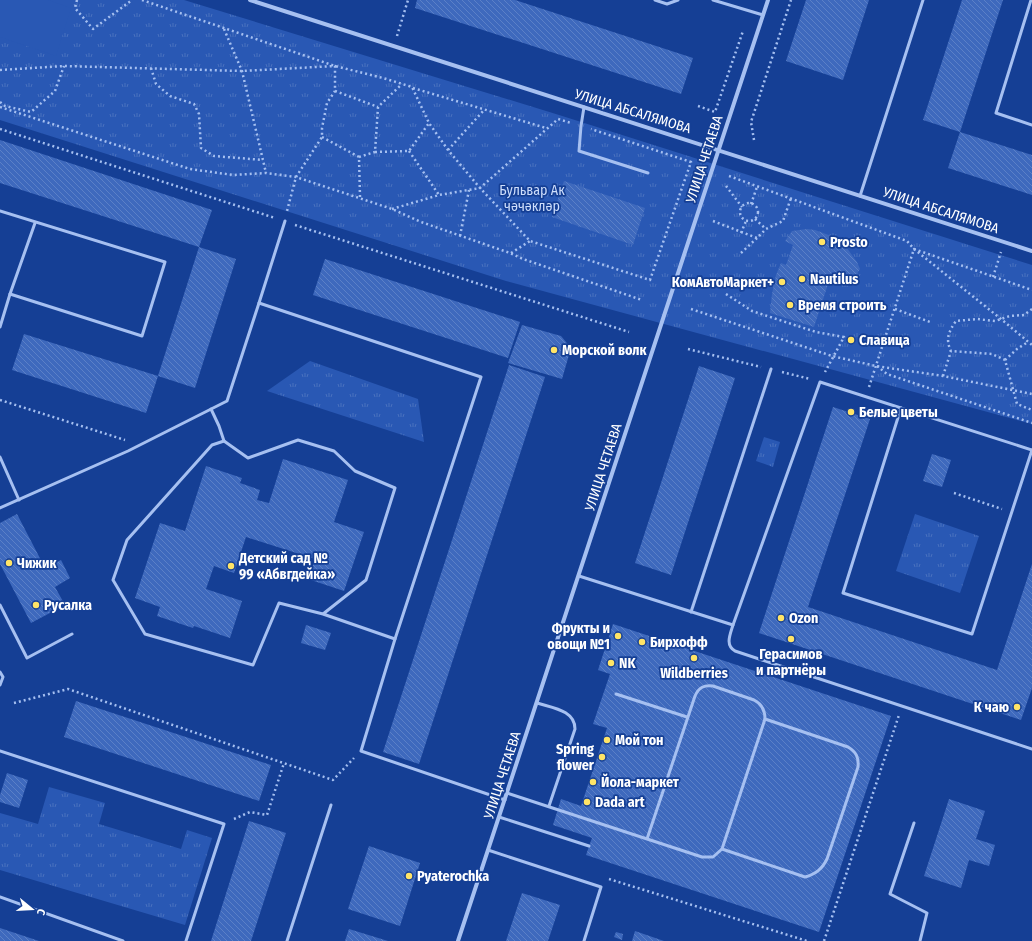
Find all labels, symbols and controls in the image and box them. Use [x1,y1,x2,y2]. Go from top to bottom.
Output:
street label: УЛИЦА АБСАЛЯМОВА [572,85,694,137]
street label: УЛИЦА ЧЕТАЕВА [682,113,727,206]
park label: Бульвар Ак чәчәкләр [499,182,565,215]
street label: УЛИЦА АБСАЛЯМОВА [880,183,1002,237]
place label: Prosto [830,234,868,251]
marker: Prosto [817,237,827,247]
place label: Nautilus [810,271,858,288]
place label: КомАвтоМаркет+ [672,274,774,291]
marker: Nautilus [797,274,807,284]
marker: КомАвтоМаркет+ [777,277,787,287]
place label: Время строить [798,297,887,314]
marker: Время строить [785,300,795,310]
place label: Славица [859,332,910,349]
marker: Славица [846,335,856,345]
place label: Морской волк [562,342,647,359]
marker: Морской волк [549,345,559,355]
place label: Белые цветы [859,404,938,421]
marker: Белые цветы [846,407,856,417]
street label: УЛИЦА ЧЕТАЕВА [581,421,626,514]
place label: Детский сад № 99 «Абвгдейка» [238,550,335,583]
place label: Чижик [17,555,57,572]
marker: Чижик [4,558,14,568]
marker: Детский сад № 99 «Абвгдейка» [226,561,236,571]
place label: Русалка [44,597,92,614]
marker: Русалка [31,600,41,610]
place label: Ozon [789,610,818,627]
marker: Ozon [776,613,786,623]
place label: Фрукты и овощи №1 [547,620,610,653]
marker: Фрукты и овощи №1 [613,631,623,641]
place label: Бирхофф [650,634,708,651]
marker: Герасимов и партнёры [786,634,796,644]
marker: Бирхофф [637,637,647,647]
place label: Герасимов и партнёры [756,646,826,679]
marker: Wildberries [689,653,699,663]
place label: NK [619,655,636,672]
marker: NK [606,658,616,668]
place label: Wildberries [660,665,728,682]
place label: К чаю [974,699,1009,716]
marker: К чаю [1012,702,1022,712]
street label: УЛИЦА ЧЕТАЕВА [480,729,525,822]
place label: Мой тон [615,732,664,749]
marker: Мой тон [602,735,612,745]
place label: Spring flower [556,741,595,774]
marker: Spring flower [597,752,607,762]
place label: Йола-маркет [601,773,680,791]
marker: Йола-маркет [588,777,598,787]
place label: Dada art [595,794,646,811]
marker: Dada art [582,797,592,807]
place label: Pyaterochka [417,868,489,885]
marker: Pyaterochka [404,871,414,881]
north arrow [12,889,52,929]
text: С [34,907,48,917]

